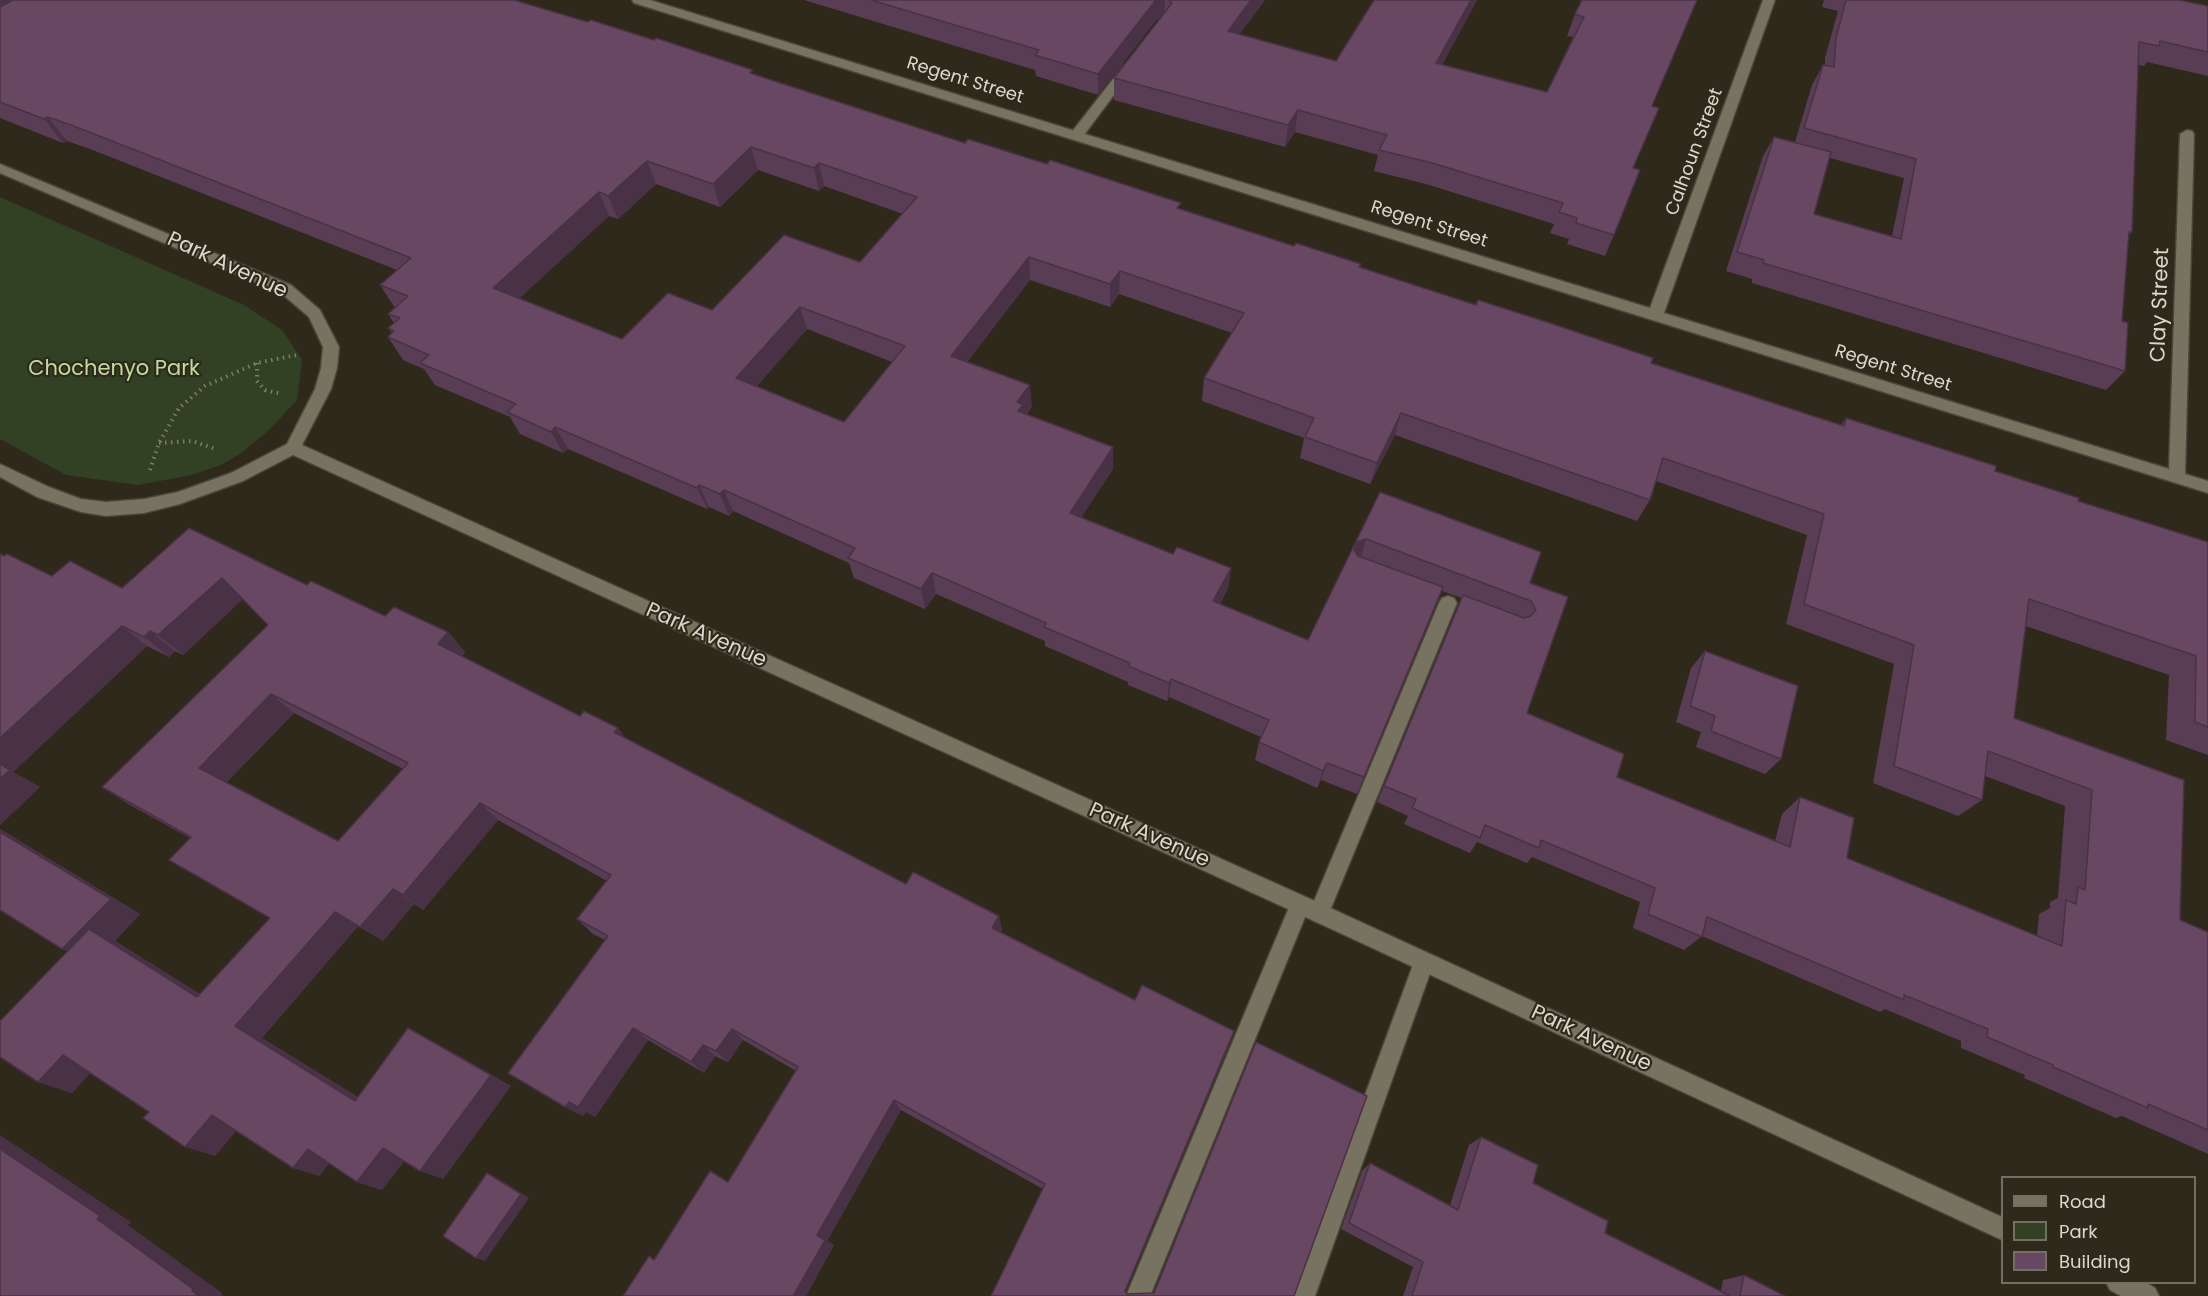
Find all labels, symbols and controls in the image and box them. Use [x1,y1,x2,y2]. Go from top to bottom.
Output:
street label: Regent Street [904,53,1026,109]
street label: Calhoun Street [1662,85,1728,219]
street label: Regent Street [1368,197,1490,253]
street label: Park Avenue [163,227,291,305]
street label: Clay Street [2146,247,2176,363]
street label: Regent Street [1832,341,1954,397]
park label: Chochenyo Park [28,357,200,383]
street label: Park Avenue [642,598,770,674]
street label: Park Avenue [1085,798,1213,874]
street label: Park Avenue [1527,1000,1655,1078]
legend [2001,1176,2196,1284]
text: Road [2059,1189,2106,1214]
text: Park [2059,1219,2098,1244]
text: Building [2059,1249,2131,1274]

